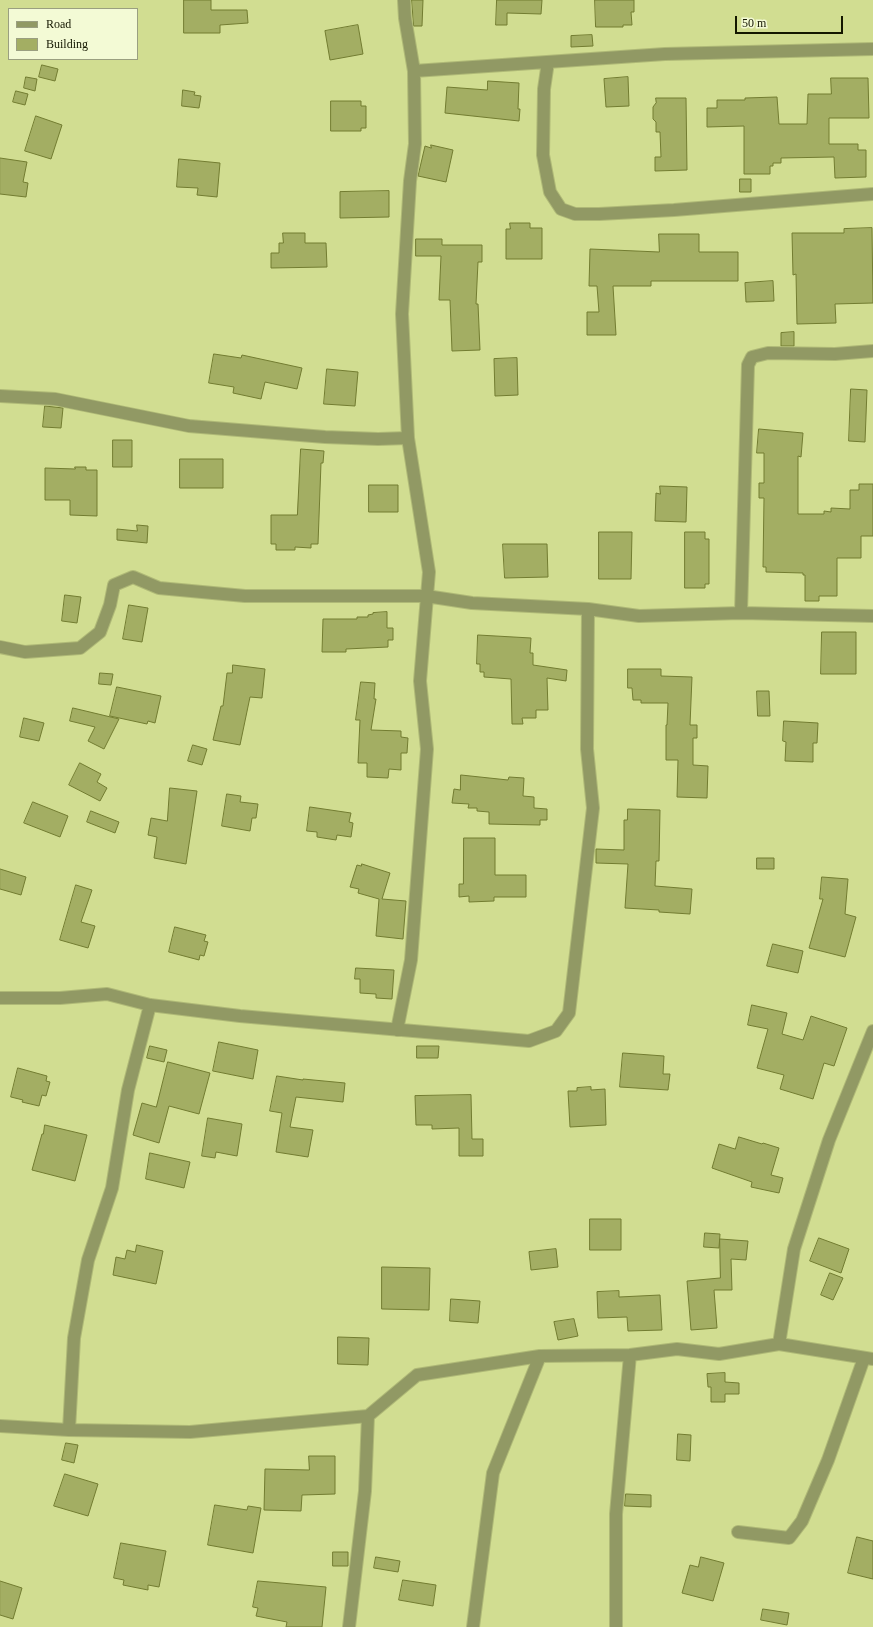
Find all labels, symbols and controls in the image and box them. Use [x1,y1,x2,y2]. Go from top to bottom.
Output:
legend [8,8,138,60]
scale bar [737,8,845,34]
text: 50 m [742,16,766,30]
text: Road [46,17,71,31]
text: Building [46,37,88,51]

